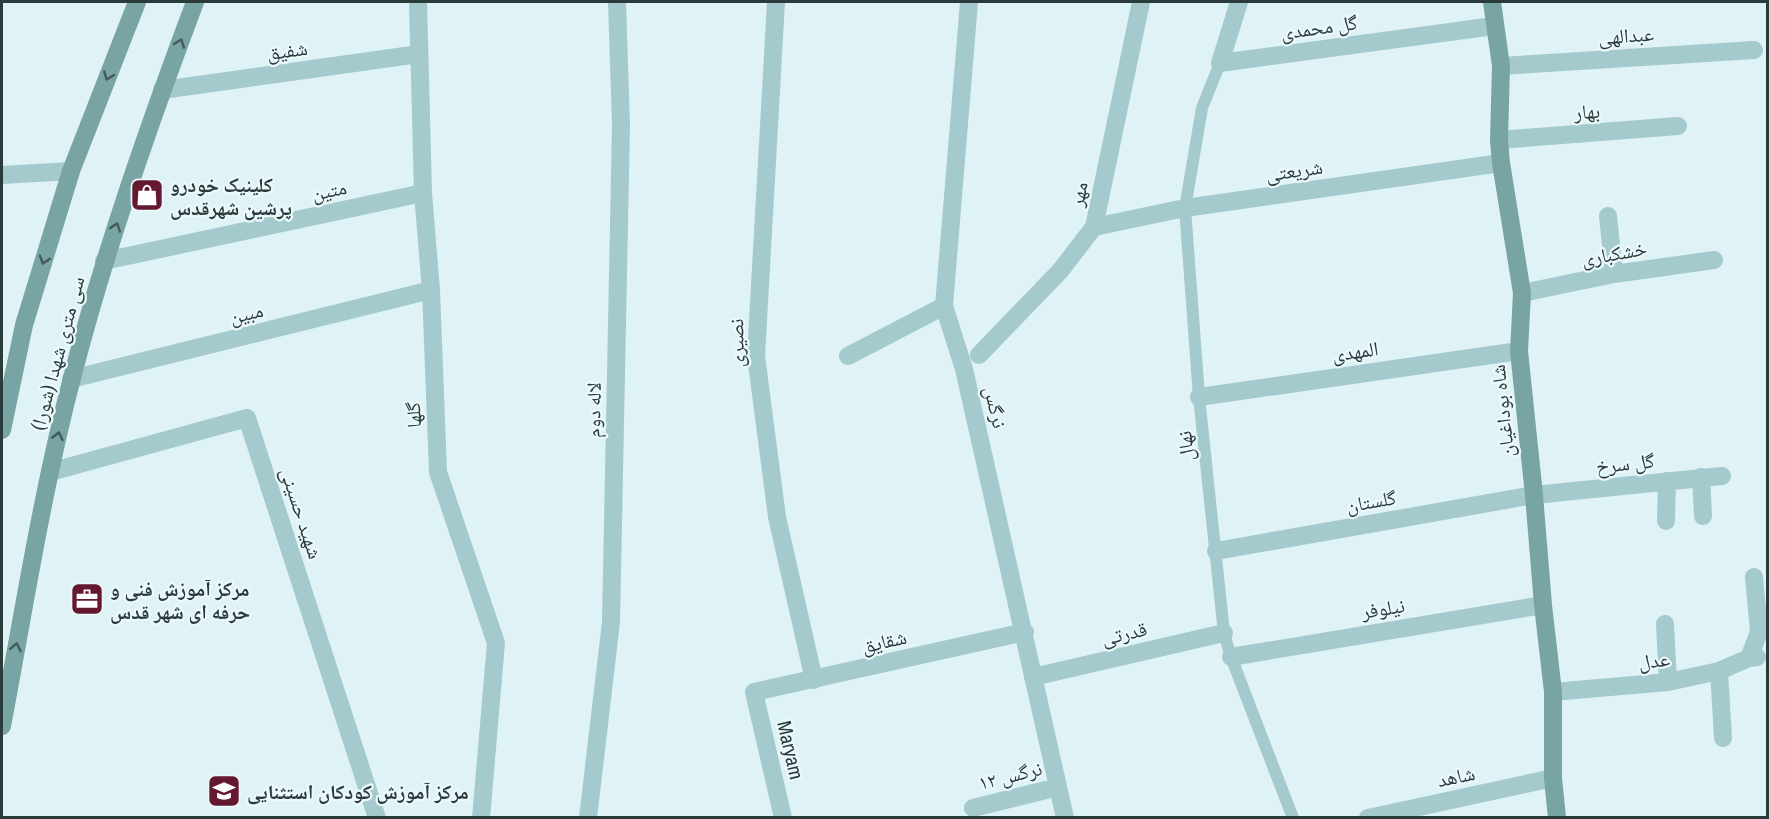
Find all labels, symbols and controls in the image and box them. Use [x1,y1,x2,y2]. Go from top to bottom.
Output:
street label: گل محمدی [1279,8,1359,46]
street label: عبدالهی [1597,20,1655,50]
street label: شفیق [265,34,309,66]
one-way arrow [172,38,185,49]
one-way arrow [103,69,115,80]
street label: بهار [1572,97,1601,125]
street label: شریعتی [1264,153,1324,187]
place label: کلینیک خودرو پرشین شهرقدس [170,171,292,221]
street label: متین [309,173,349,207]
shop icon: کلینیک خودرو پرشین شهرقدس [129,177,165,213]
street label: مهر [1062,179,1094,210]
one-way arrow [108,223,121,233]
street label: خشکباری [1579,234,1649,272]
one-way arrow [39,254,51,265]
street label: سی متری شهدا (شورا) [23,273,91,433]
street label: مبین [226,296,266,330]
street label: نصیری [722,318,750,368]
street label: المهدی [1330,334,1380,368]
street label: شاه بوداغیان [1484,363,1520,459]
street label: لاله دوم [579,382,608,438]
street label: نرگس [978,383,1014,431]
street label: گلها [399,401,427,428]
street label: نهال [1170,430,1200,462]
one-way arrow [51,431,64,441]
street label: گل سرخ [1594,446,1656,479]
street label: شهید حسینی [275,464,329,562]
street label: گلستان [1344,483,1398,519]
place label: مرکز آموزش فنی و حرفه ای شهر قدس [110,575,250,625]
office icon: مرکز آموزش فنی و حرفه ای شهر قدس [69,581,105,617]
street label: نیلوفر [1358,591,1407,625]
street label: قدرتی [1098,615,1150,651]
street label: شقایق [859,623,909,659]
one-way arrow [9,643,22,653]
street label: عدل [1637,645,1671,675]
street label: Maryam [771,718,811,782]
street label: نرگس ۱۲ [975,754,1045,796]
street label: شاهد [1435,759,1477,793]
school or university icon: مرکز آموزش کودکان استثنایی [206,773,242,809]
place label: مرکز آموزش کودکان استثنایی [247,778,469,805]

